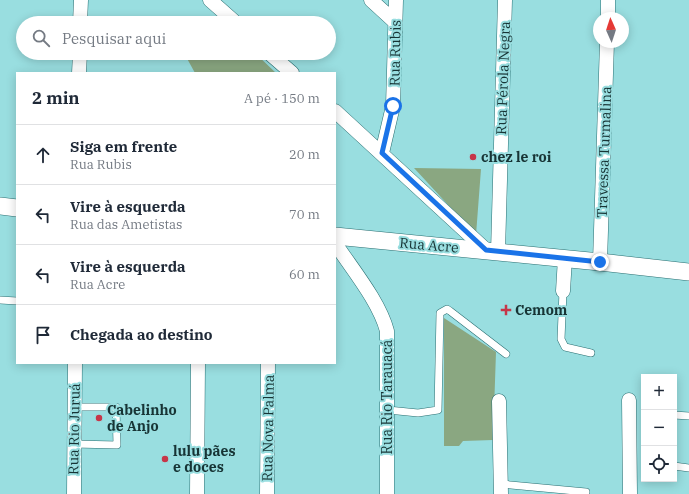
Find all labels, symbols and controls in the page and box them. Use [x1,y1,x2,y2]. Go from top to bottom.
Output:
north arrow [593,12,629,48]
search box [16,16,336,60]
street label: Rua Rubis [385,19,405,86]
street label: Rua Pérola Negra [492,20,514,135]
icon: search [30,27,52,49]
text: Pesquisar aqui [62,29,166,48]
street label: Travessa Turmalina [593,85,615,218]
text: 2 min [32,87,80,109]
text: A pé · 150 m [244,90,320,107]
route start [384,97,402,115]
text: Siga em frente [70,137,177,156]
icon: ahead [32,144,54,166]
text: 20 m [289,146,320,163]
place label: chez le roi [481,148,552,166]
marker: chez le roi [468,152,478,162]
text: Rua Rubis [70,156,132,173]
text: Vire à esquerda [70,197,186,216]
icon: left [32,204,54,226]
text: 70 m [289,206,320,223]
text: Rua das Ametistas [70,216,182,233]
street label: Rua Acre [399,233,459,257]
route end [591,253,609,271]
text: Vire à esquerda [70,257,186,276]
icon: left [32,264,54,286]
text: 60 m [289,266,320,283]
text: Rua Acre [70,276,125,293]
place label: Cemom [515,301,568,319]
marker: Cemom [500,304,512,316]
icon: arrive [32,324,54,346]
text: Chegada ao destino [70,325,213,344]
street label: Rua Rio Tarauacá [378,339,396,454]
street label: Rua Nova Palma [258,374,278,482]
map controls [641,374,677,482]
button: + [641,374,677,410]
street label: Rua Rio Juruá [64,383,84,475]
place label: Cabelinho de Anjo [107,401,177,435]
button: − [641,410,677,446]
marker: Cabelinho de Anjo [94,413,104,423]
place label: lulu pães e doces [173,442,236,476]
button: locate [641,446,677,482]
marker: lulu pães e doces [160,454,170,464]

